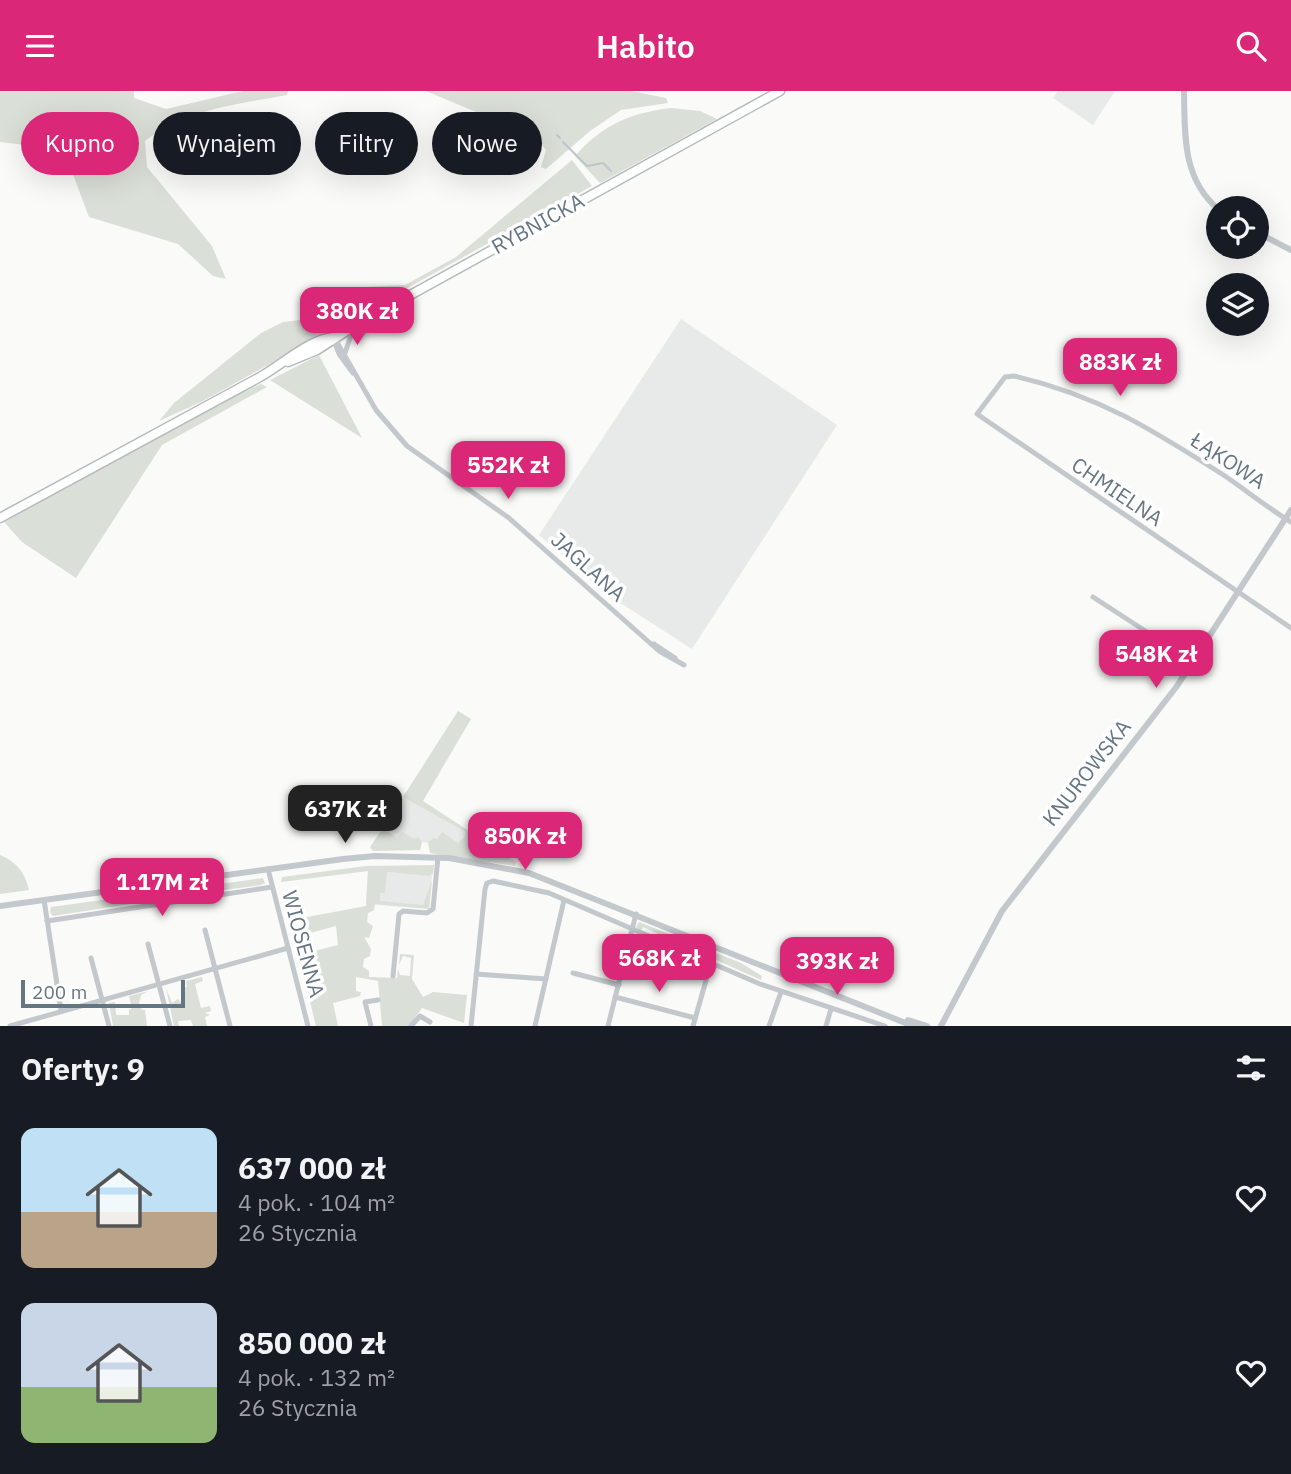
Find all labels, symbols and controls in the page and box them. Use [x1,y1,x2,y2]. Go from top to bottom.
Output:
text: Habito [596,25,695,67]
icon: menu [21,27,59,65]
icon: search [1232,27,1270,65]
chip: Kupno [21,112,139,175]
chip: Wynajem [153,112,301,175]
chip: Filtry [315,112,418,175]
chip: Nowe [432,112,542,175]
street label: RYBNICKA [486,186,589,260]
map controls [1206,196,1269,336]
button: locate [1206,196,1269,259]
button: layers [1206,273,1269,336]
pin: 380K zł [292,287,422,347]
text: 380K zł [316,295,398,325]
pin: 883K zł [1055,338,1185,398]
text: 883K zł [1079,346,1161,376]
street label: ŁĄKOWA [1185,425,1272,495]
pin: 552K zł [443,441,573,501]
text: 552K zł [467,449,549,479]
street label: CHMIELNA [1066,450,1169,532]
street label: JAGLANA [545,525,632,607]
pin: 548K zł [1091,631,1221,690]
text: 548K zł [1115,638,1197,668]
street label: KNUROWSKA [1036,713,1137,832]
pin: 637K zł [280,785,410,845]
text: 637K zł [304,793,386,823]
pin: 850K zł [460,813,590,872]
text: 850K zł [484,820,566,850]
pin: 1.17M zł [90,859,234,918]
text: 1.17M zł [116,866,208,896]
street label: WIOSENNA [276,887,332,1000]
pin: 568K zł [594,935,724,994]
pin: 393K zł [772,937,902,997]
text: 568K zł [618,942,700,972]
text: 393K zł [796,945,878,975]
scale bar [21,977,186,1009]
text: 200 m [32,980,87,1004]
text: Oferty: 9 [21,1049,145,1088]
icon: filters [1232,1049,1270,1087]
text: 637 000 zł [238,1148,385,1187]
icon: home [77,1156,161,1240]
icon: heart [1232,1179,1270,1217]
text: 4 pok. · 104 m² [238,1187,395,1217]
text: 26 Stycznia [238,1217,357,1247]
text: 850 000 zł [238,1323,385,1362]
icon: home [77,1331,161,1415]
icon: heart [1232,1354,1270,1392]
text: 4 pok. · 132 m² [238,1362,395,1392]
text: 26 Stycznia [238,1392,357,1422]

